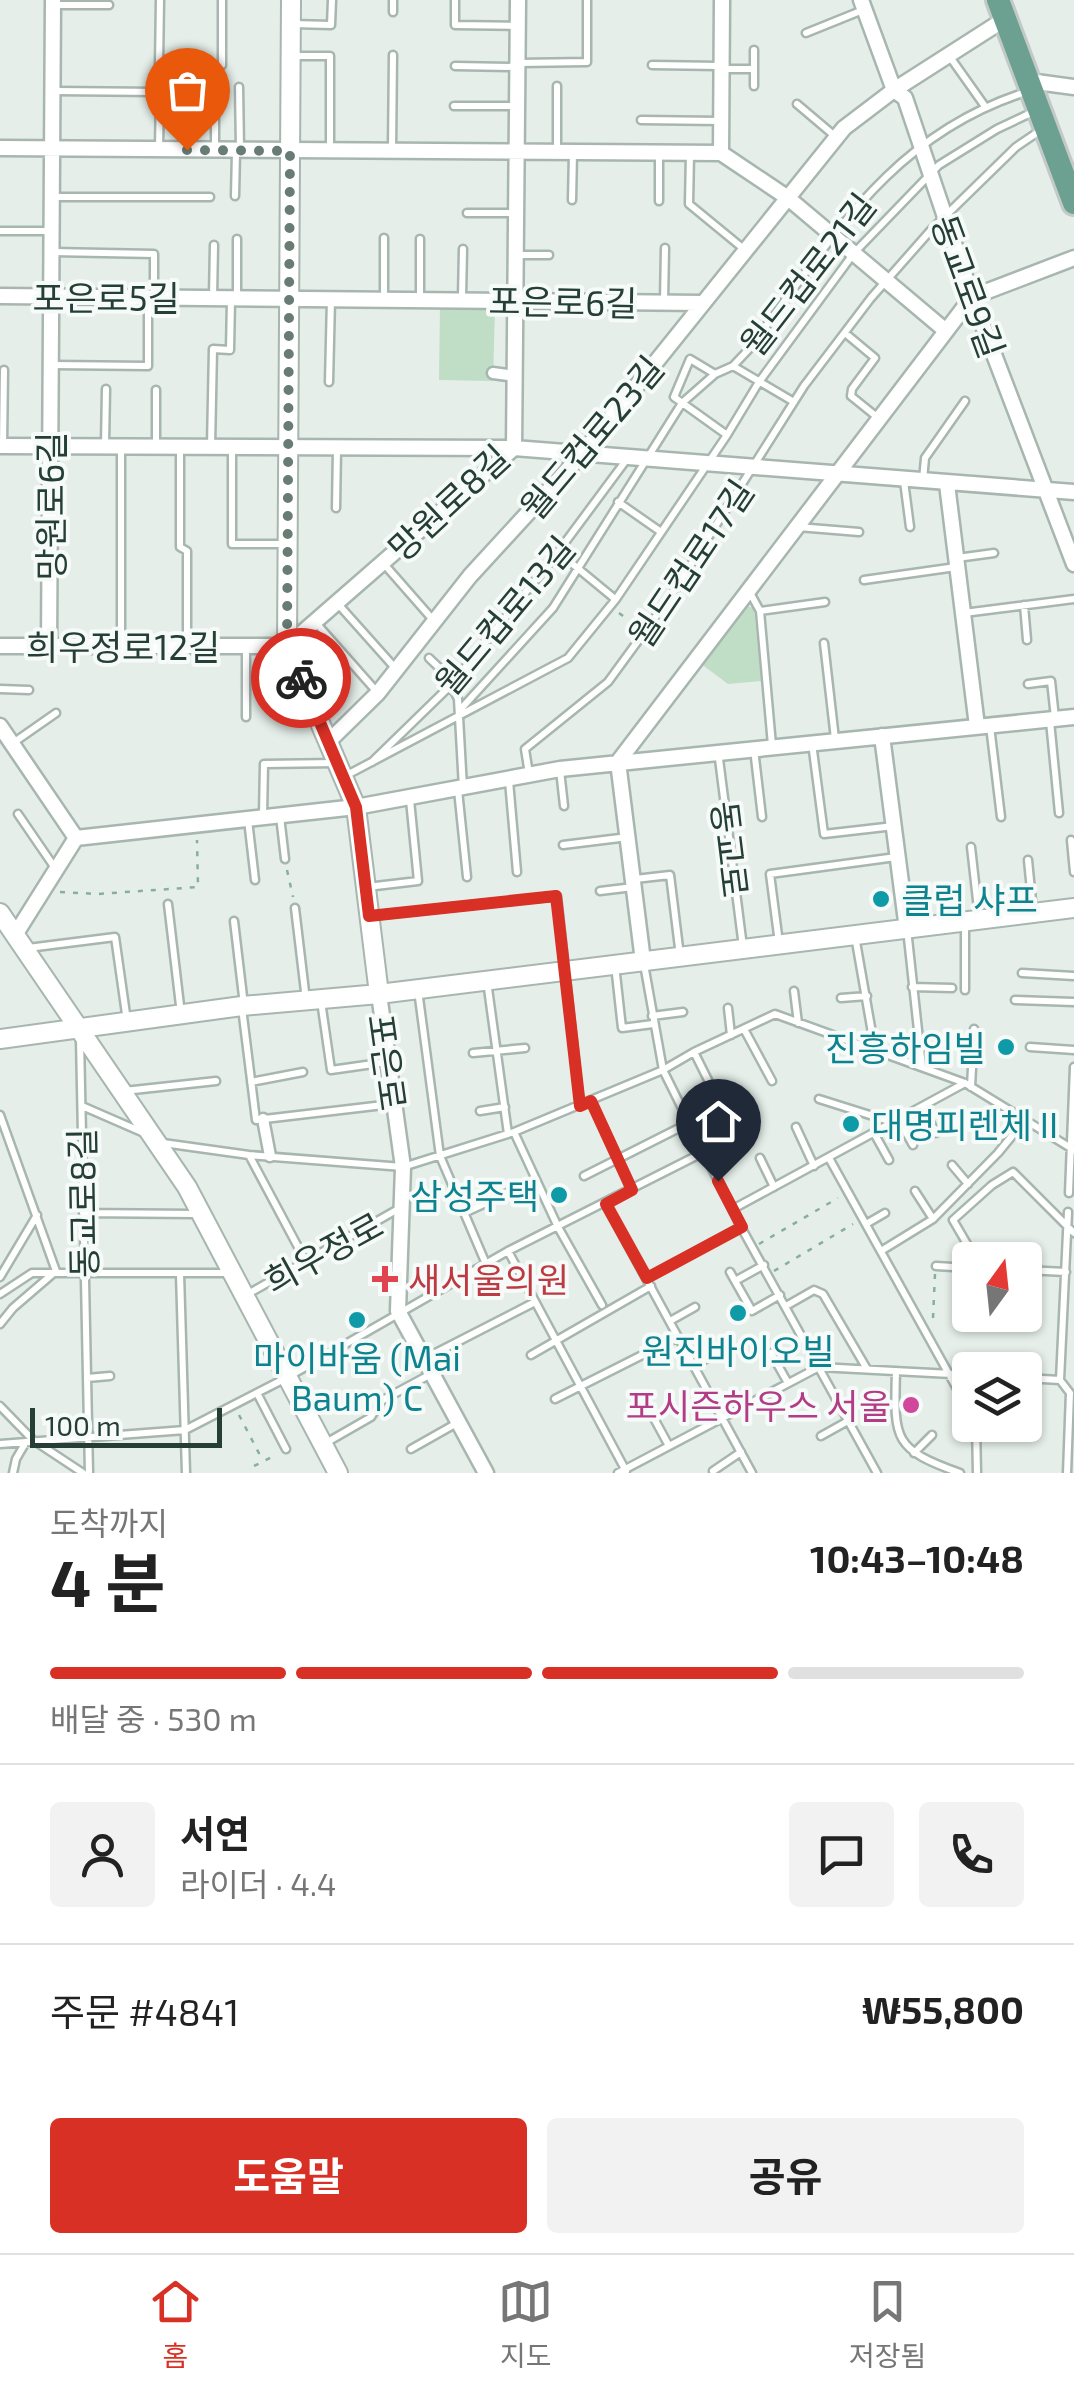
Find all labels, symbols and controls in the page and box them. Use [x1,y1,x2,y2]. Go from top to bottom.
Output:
pin [145,48,230,151]
icon: bag [160,63,215,118]
street label: 월드컵로21길 [731,184,883,364]
street label: 동교로9길 [924,209,1014,363]
street label: 포은로5길 [32,276,180,318]
street label: 포은로6길 [488,279,638,323]
street label: 월드컵로23길 [511,347,671,527]
street label: 망원로6길 [29,432,71,580]
street label: 망원로8길 [379,435,517,569]
street label: 월드컵로17길 [619,471,761,655]
street label: 월드컵로13길 [425,527,583,703]
street label: 희우정로12길 [26,625,220,667]
courier [251,628,351,728]
icon: bike [274,651,329,706]
street label: 동교로 [704,798,758,900]
place label: 클럽 샤프 [901,878,1038,920]
marker: 클럽 샤프 [870,888,892,910]
street label: 포은로 [360,1011,416,1113]
place label: 진흥하임빌 [825,1026,986,1068]
marker: 진흥하임빌 [995,1036,1017,1058]
pin [676,1079,761,1182]
icon: home [691,1094,746,1149]
place label: 대명피렌체 II [871,1103,1058,1145]
marker: 대명피렌체 II [840,1113,862,1135]
street label: 동교로8길 [60,1128,104,1278]
place label: 삼성주택 [410,1174,539,1216]
marker: 삼성주택 [548,1184,570,1206]
street label: 희우정로 [256,1202,390,1302]
north arrow [952,1242,1042,1332]
map controls [952,1242,1042,1442]
place label: 새서울의원 [408,1258,569,1300]
marker: 새서울의원 [372,1266,398,1292]
marker: 원진바이오빌 [727,1302,749,1324]
marker: 마이바움 (Mai Baum) C [346,1309,368,1331]
place label: 원진바이오빌 [641,1329,835,1371]
place label: 마이바움 (Mai Baum) C [253,1336,461,1418]
button: layers [952,1352,1042,1442]
place label: 포시즌하우스 서울 [626,1384,891,1426]
marker: 포시즌하우스 서울 [900,1394,922,1416]
scale bar [30,1403,222,1448]
text: 100 m [45,1408,121,1442]
text: 도착까지 [50,1503,168,1541]
text: 10:43–10:48 [810,1535,1024,1581]
text: 4 분 [50,1542,165,1620]
text: 배달 중 · 530 m [50,1699,257,1737]
button: person [50,1802,155,1907]
button: chat [789,1802,894,1907]
button: phone [919,1802,1024,1907]
text: 서연 [180,1810,250,1856]
text: 라이더 · 4.4 [180,1864,337,1902]
text: ₩55,800 [862,1986,1024,2032]
text: 주문 #4841 [50,1988,239,2034]
button: 도움말 [50,2118,527,2233]
button: 공유 [547,2118,1024,2233]
tab: 홈 [148,2274,203,2374]
tab: 지도 [498,2274,553,2374]
tab: 저장됨 [849,2274,926,2374]

